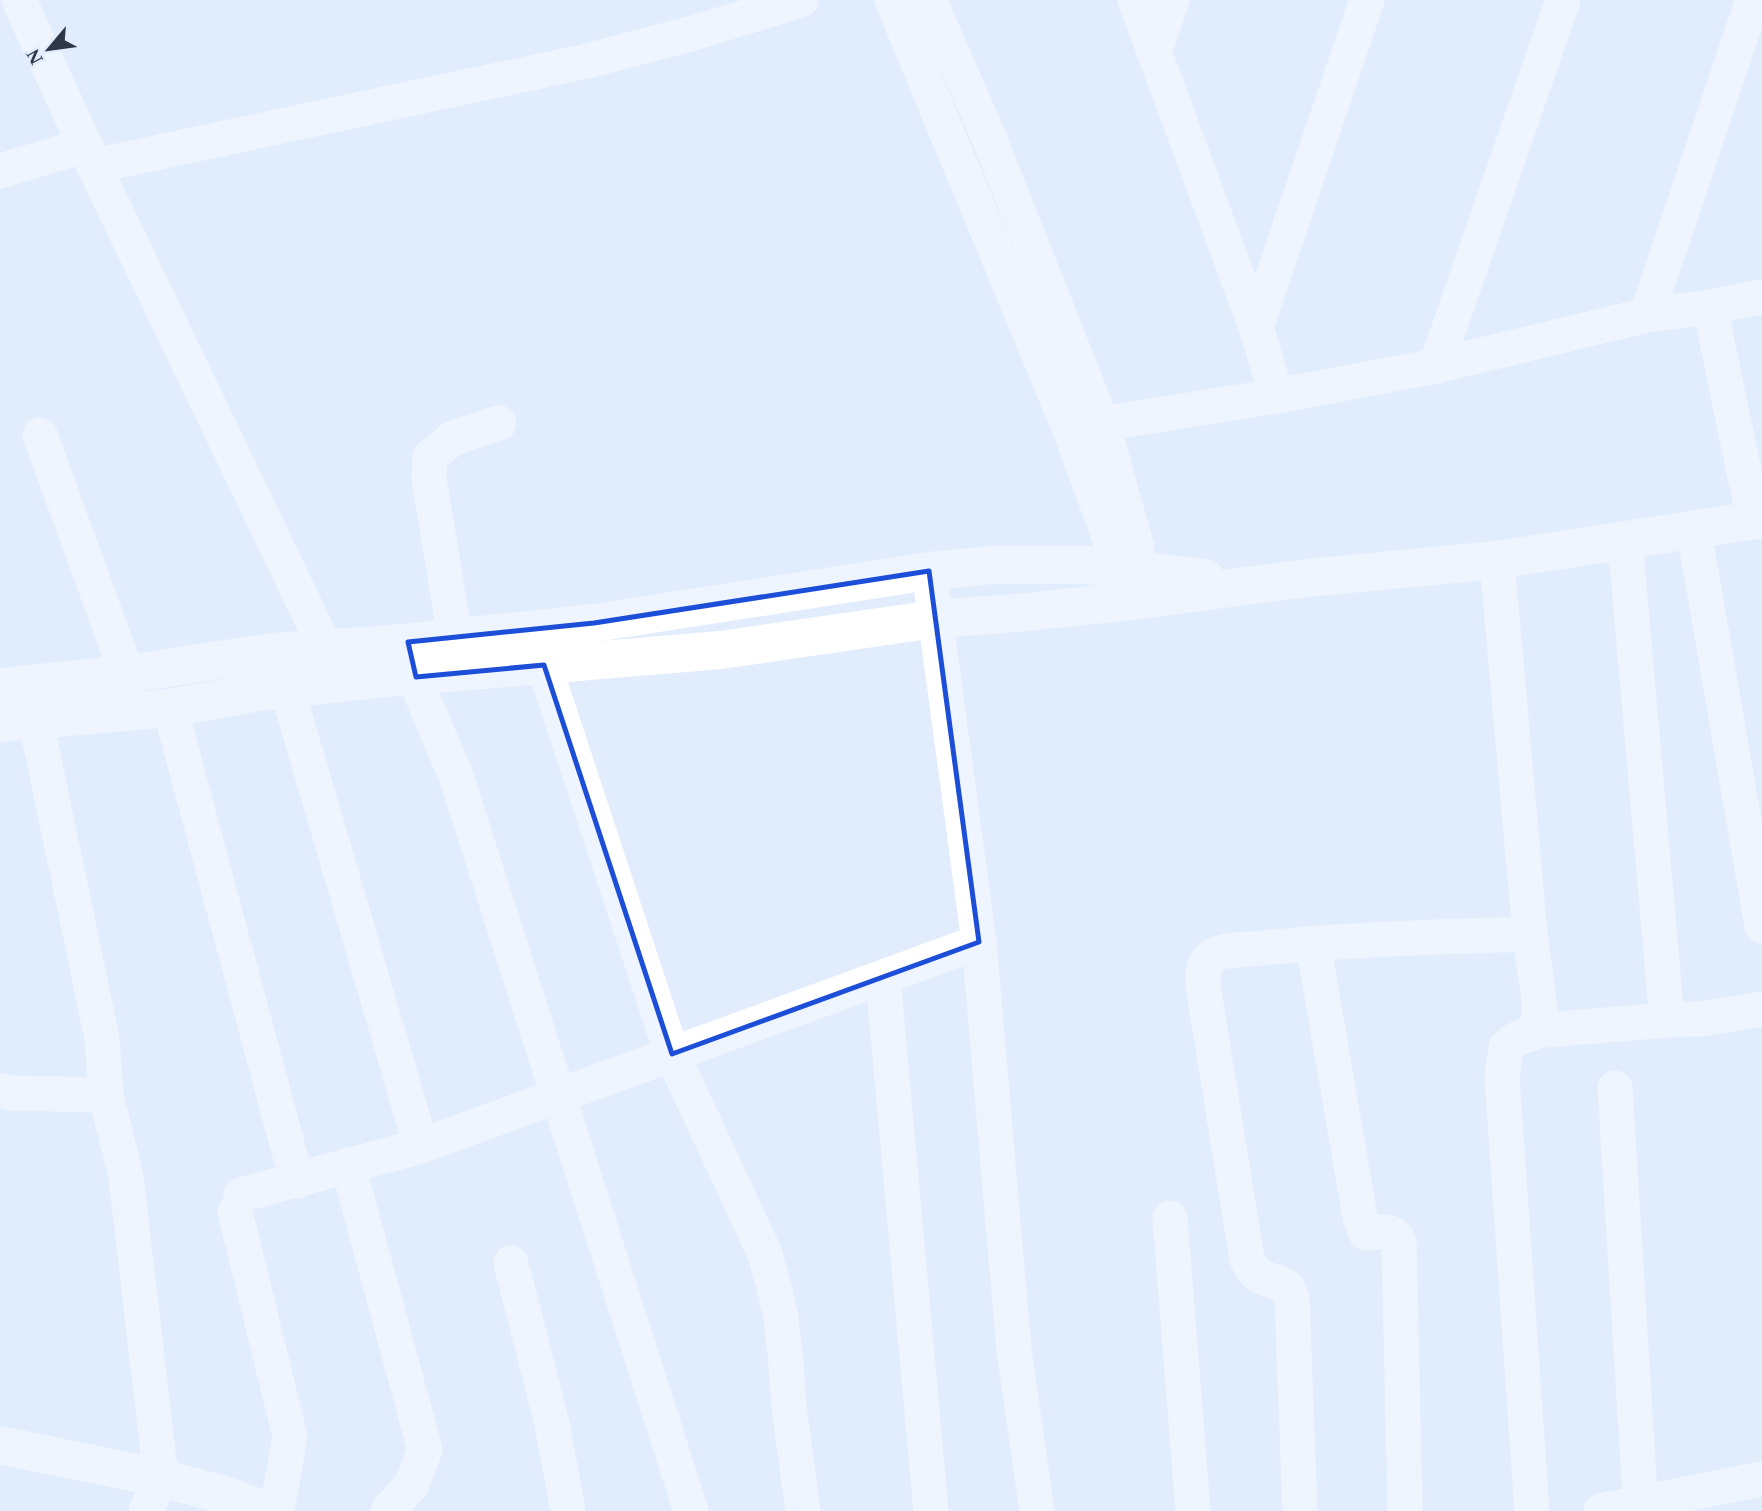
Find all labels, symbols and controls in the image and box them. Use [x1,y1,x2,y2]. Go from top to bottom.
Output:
north arrow [14,14,84,84]
text: N [22,46,47,68]

